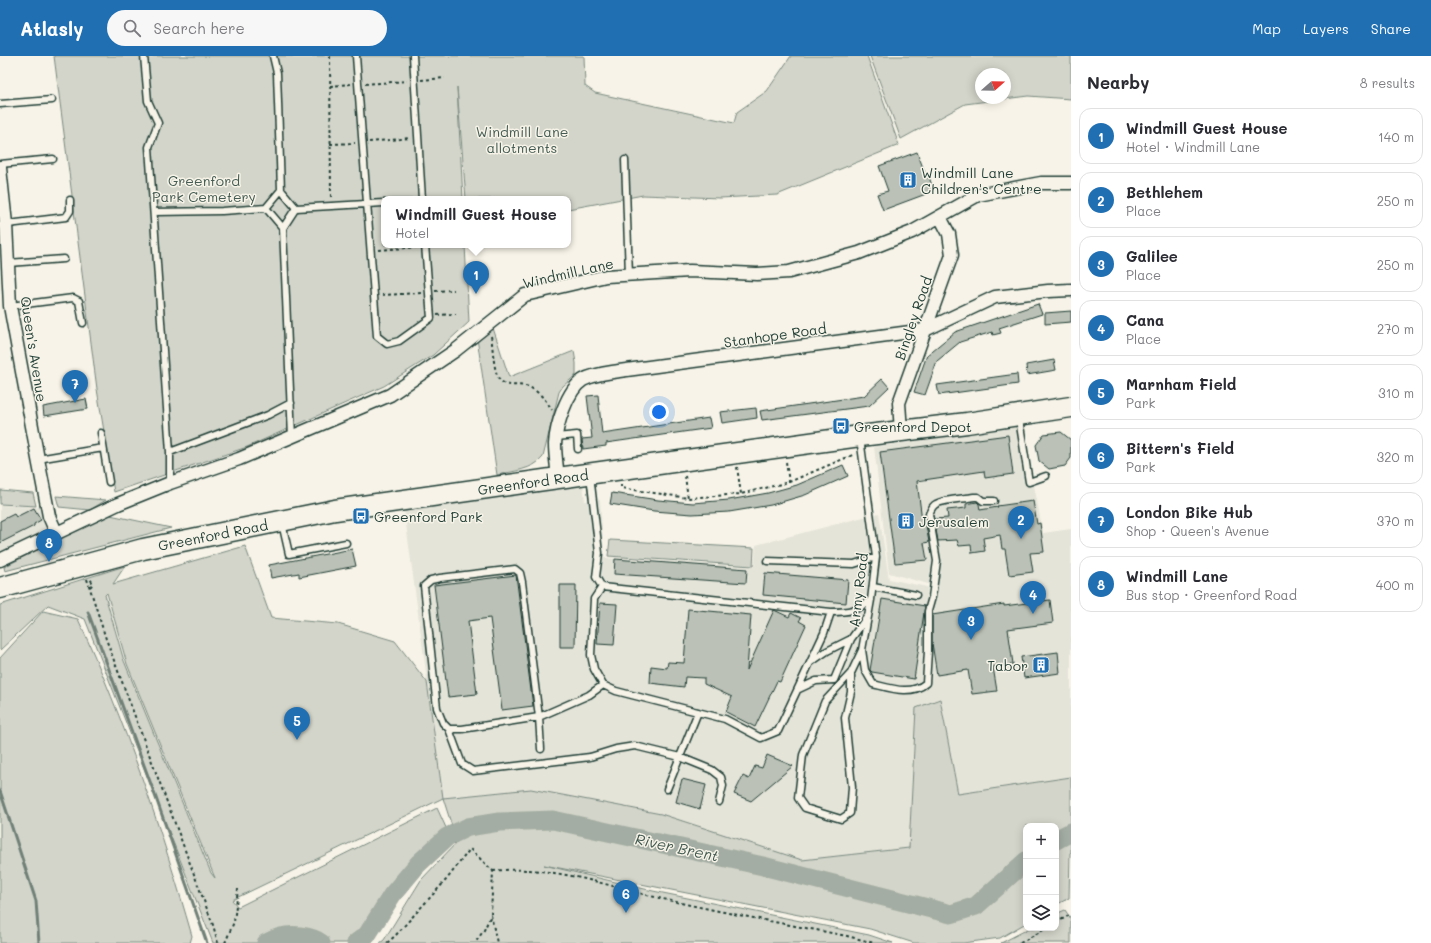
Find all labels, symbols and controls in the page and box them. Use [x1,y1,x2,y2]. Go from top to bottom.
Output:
search box [107,10,387,46]
text: Atlasly [20,16,83,41]
icon: search [121,17,143,39]
text: Search here [153,18,245,38]
text: Map [1252,19,1281,38]
text: Layers [1303,19,1349,38]
text: Share [1371,19,1411,38]
north arrow [975,68,1011,104]
text: Nearby [1087,71,1149,93]
text: 8 results [1360,74,1415,91]
text: Windmill Guest House [1126,118,1287,138]
park label: Windmill Lane allotments [476,122,568,157]
text: 1 [1098,128,1104,145]
text: 140 m [1378,128,1414,145]
text: Hotel · Windmill Lane [1126,138,1260,155]
place label: Windmill Lane Children's Centre [921,163,1042,198]
building icon: Windmill Lane Children's Centre [898,170,918,190]
park label: Greenford Park Cemetery [152,171,256,206]
text: Bethlehem [1126,182,1203,202]
text: 2 [1097,192,1105,209]
text: 250 m [1377,192,1414,209]
popup [381,196,571,248]
text: Place [1126,202,1161,219]
text: Windmill Guest House [395,204,557,224]
text: Hotel [395,224,429,241]
text: Galilee [1126,246,1178,266]
street label: Windmill Lane [521,253,615,293]
text: 3 [1097,256,1105,273]
text: 250 m [1377,256,1414,273]
pin: 1 [463,261,489,294]
text: Place [1126,266,1161,283]
street label: Bingley Road [890,273,936,363]
street label: Queen's Avenue [16,295,52,403]
text: Cana [1126,310,1164,330]
street label: Stanhope Road [722,318,828,352]
text: 4 [1097,320,1105,337]
text: 270 m [1377,320,1414,337]
text: Place [1126,330,1161,347]
pin: 7 [62,370,88,403]
text: Marnham Field [1126,374,1236,394]
text: 5 [1097,384,1105,401]
text: 310 m [1378,384,1414,401]
text: Park [1126,394,1155,411]
your location [649,402,669,422]
bus stop icon: Greenford Depot [831,416,851,436]
place label: Greenford Depot [854,417,972,436]
text: Bittern's Field [1126,438,1234,458]
text: 6 [1097,448,1105,465]
text: 320 m [1377,448,1414,465]
text: Park [1126,458,1155,475]
street label: Greenford Road [476,465,590,499]
text: London Bike Hub [1126,502,1253,522]
bus stop icon: Greenford Park [351,506,371,526]
pin: 2 [1008,506,1034,539]
place label: Greenford Park [374,507,482,526]
building icon: Jerusalem [896,511,916,531]
place label: Jerusalem [919,512,989,531]
text: 7 [1097,512,1105,529]
text: 370 m [1377,512,1414,529]
street label: Greenford Road [156,515,270,555]
text: Shop · Queen's Avenue [1126,522,1269,539]
pin: 8 [36,529,62,562]
street label: Army Road [844,552,872,628]
text: Windmill Lane [1126,566,1228,586]
text: 8 [1097,576,1105,593]
text: 400 m [1376,576,1414,593]
pin: 4 [1020,581,1046,614]
text: Bus stop · Greenford Road [1126,586,1297,603]
pin: 3 [958,607,984,640]
building icon: Tabor [1031,655,1051,675]
place label: Tabor [987,656,1028,675]
pin: 5 [284,707,310,740]
map controls [1023,823,1059,931]
button: + [1023,823,1059,859]
water label: River Brent [633,828,721,866]
button: − [1023,859,1059,895]
pin: 6 [613,880,639,913]
button: layers [1023,895,1059,931]

